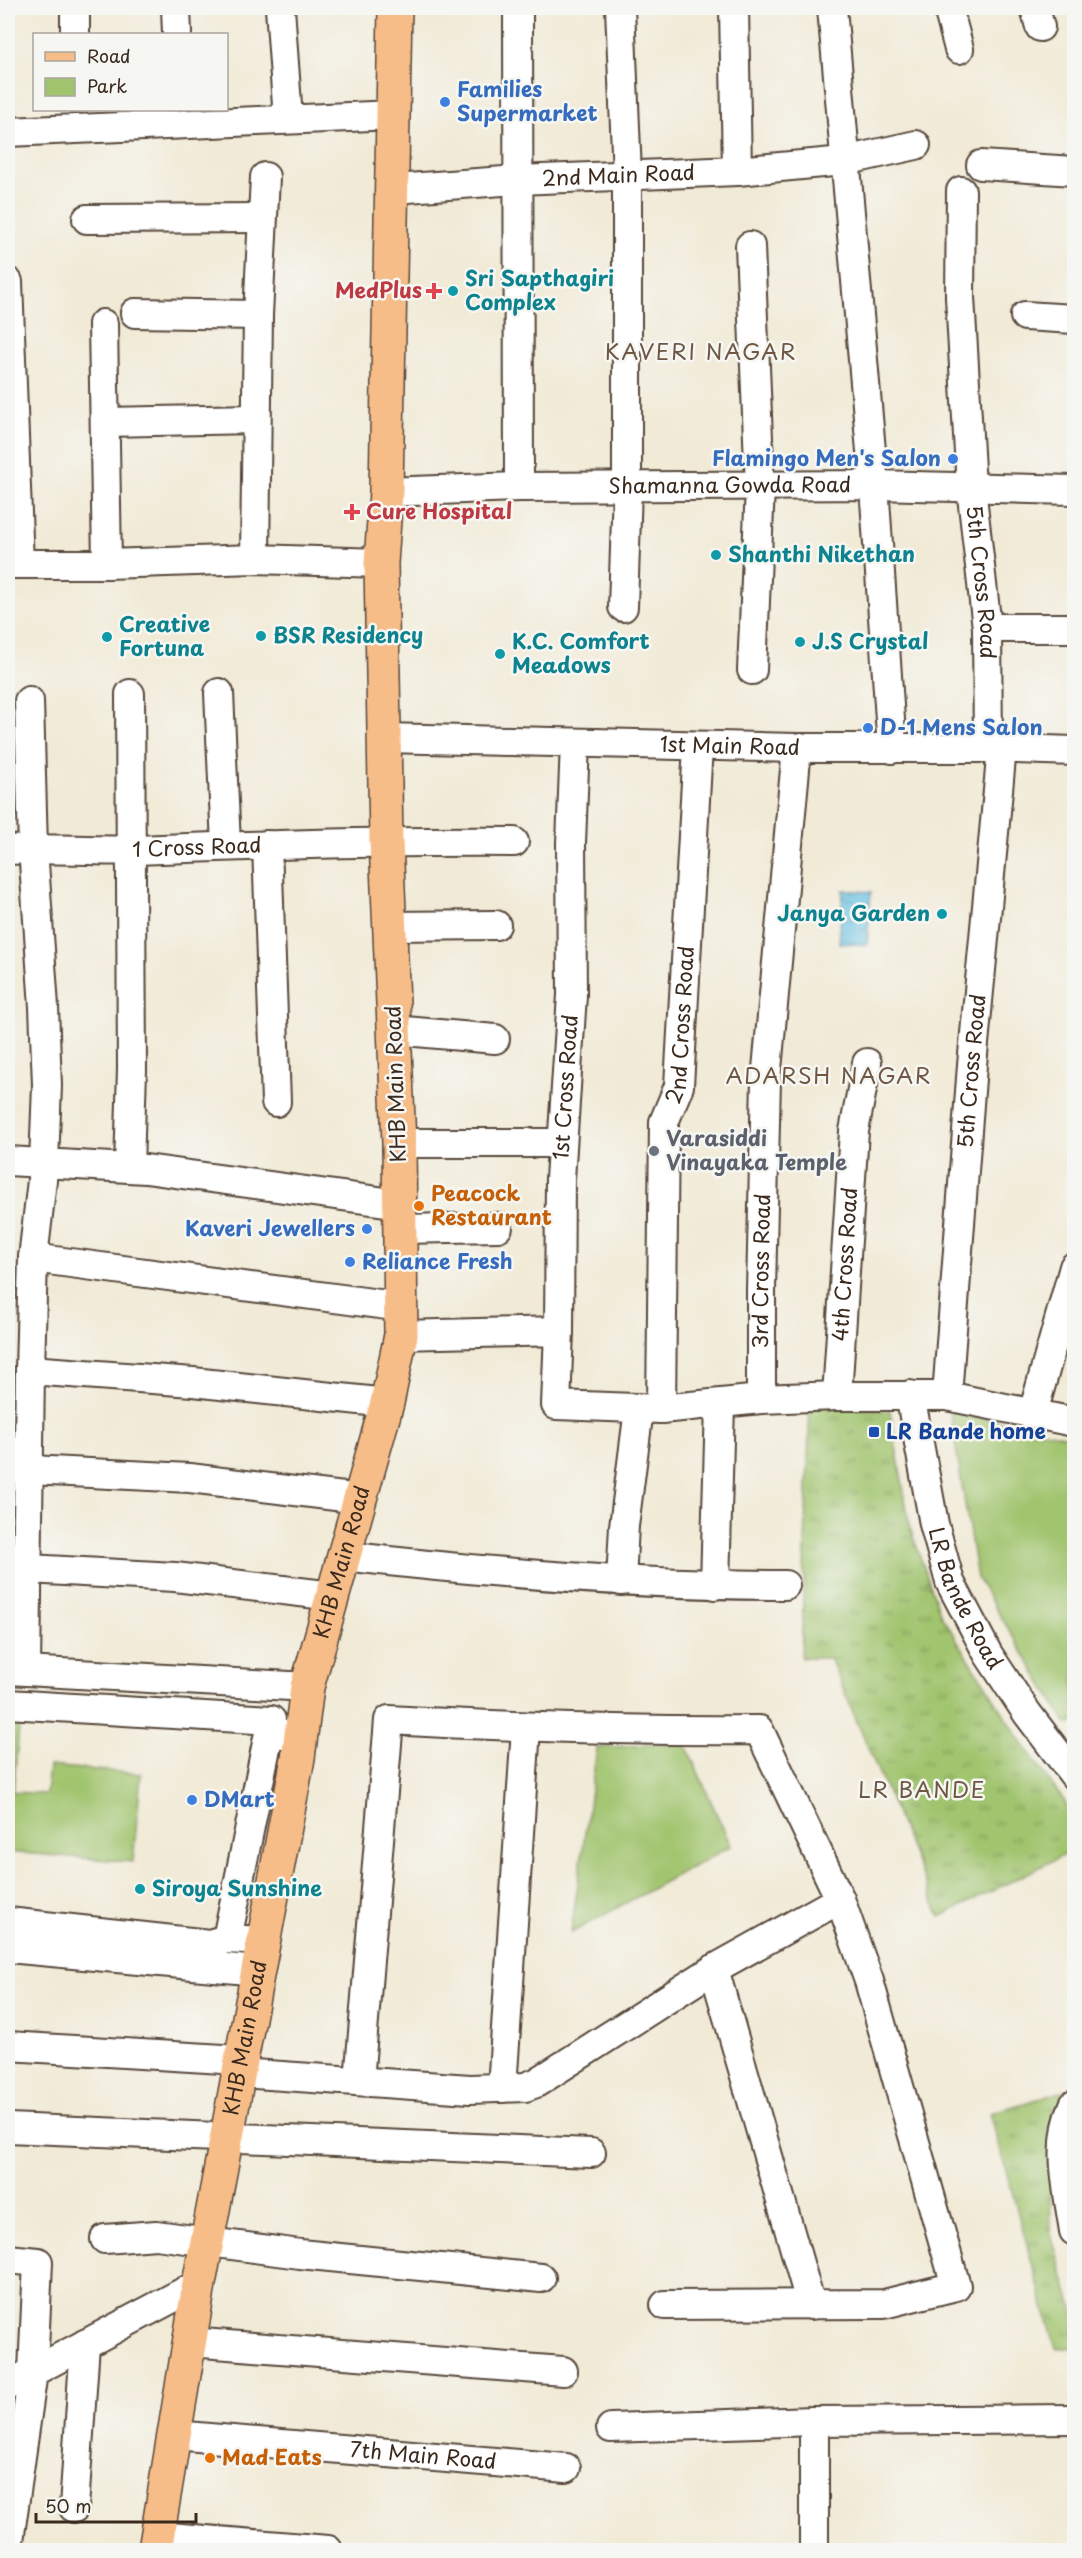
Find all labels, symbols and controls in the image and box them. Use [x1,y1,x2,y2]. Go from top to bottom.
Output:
legend [33,33,228,111]
text: Road [87,42,131,69]
text: Park [87,72,127,99]
place label: Families Supermarket [457,72,598,128]
marker: Families Supermarket [438,95,452,109]
street label: 2nd Main Road [541,155,696,193]
place label: Sri Sapthagiri Complex [465,261,614,317]
place label: MedPlus [335,273,422,305]
marker: MedPlus [427,284,441,298]
marker: Sri Sapthagiri Complex [446,284,460,298]
district label: KAVERI NAGAR [605,334,797,367]
place label: Flamingo Men's Salon [712,441,941,473]
marker: Flamingo Men's Salon [946,452,960,466]
street label: Shamanna Gowda Road [608,467,851,500]
place label: Cure Hospital [366,494,512,526]
marker: Cure Hospital [343,503,361,521]
street label: 5th Cross Road [959,503,1006,659]
place label: Shanthi Nikethan [728,537,915,569]
marker: Shanthi Nikethan [709,548,723,562]
place label: Creative Fortuna [119,607,210,663]
place label: BSR Residency [273,618,423,650]
place label: K.C. Comfort Meadows [512,624,650,680]
place label: J.S Crystal [812,624,928,656]
marker: BSR Residency [254,629,268,643]
marker: Creative Fortuna [100,630,114,644]
marker: J.S Crystal [793,635,807,649]
marker: K.C. Comfort Meadows [493,647,507,661]
place label: D-1 Mens Salon [880,710,1043,742]
marker: D-1 Mens Salon [861,721,875,735]
street label: 1st Main Road [660,727,800,762]
street label: 1 Cross Road [132,827,262,864]
place label: Janya Garden [777,896,930,928]
marker: Janya Garden [935,907,949,921]
street label: 2nd Cross Road [655,945,701,1108]
street label: 5th Cross Road [948,992,993,1149]
street label: KHB Main Road [375,1005,413,1163]
street label: 1st Cross Road [543,1013,585,1161]
district label: ADARSH NAGAR [726,1058,932,1091]
place label: Varasiddi Vinayaka Temple [666,1121,847,1177]
marker: Varasiddi Vinayaka Temple [647,1144,661,1158]
place label: Peacock Restaurant [431,1176,552,1232]
street label: 4th Cross Road [823,1186,864,1342]
street label: 3rd Cross Road [743,1193,777,1348]
marker: Peacock Restaurant [412,1199,426,1213]
place label: Kaveri Jewellers [185,1211,355,1243]
marker: Kaveri Jewellers [360,1222,374,1236]
place label: Reliance Fresh [362,1244,513,1276]
marker: Reliance Fresh [343,1255,357,1269]
place label: LR Bande home [886,1414,1046,1446]
marker: LR Bande home [867,1425,881,1439]
street label: KHB Main Road [303,1482,377,1642]
street label: LR Bande Road [922,1523,1012,1675]
district label: LR BANDE [858,1772,986,1805]
place label: DMart [204,1782,275,1814]
marker: DMart [185,1793,199,1807]
place label: Siroya Sunshine [152,1871,322,1903]
marker: Siroya Sunshine [133,1882,147,1896]
street label: KHB Main Road [213,1957,274,2118]
street label: 7th Main Road [349,2432,498,2476]
place label: Mad Eats [222,2440,322,2472]
marker: Mad Eats [203,2451,217,2465]
scale bar [36,2486,196,2524]
text: 50 m [45,2492,92,2519]

